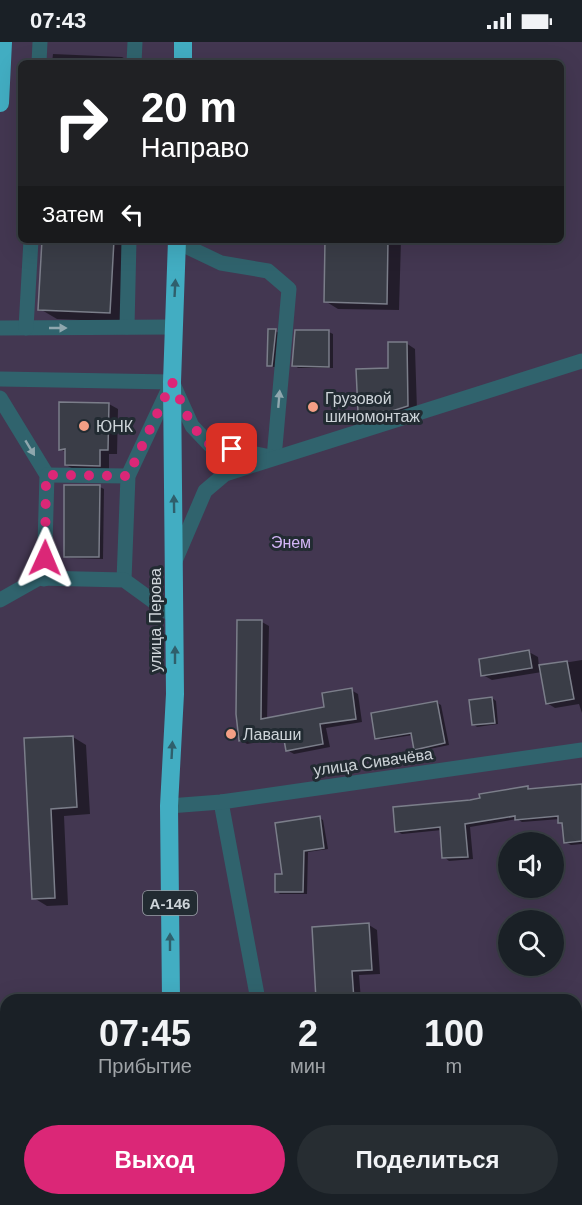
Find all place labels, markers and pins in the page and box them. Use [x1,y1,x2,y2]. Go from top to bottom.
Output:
place label: Грузовой шиномонтаж [325,390,420,425]
marker: Грузовой шиномонтаж [306,400,320,414]
place label: ЮНК [96,418,134,435]
marker: ЮНК [77,419,91,433]
pin [206,423,257,474]
place label: Лаваши [243,726,301,743]
marker: Лаваши [224,727,238,741]

